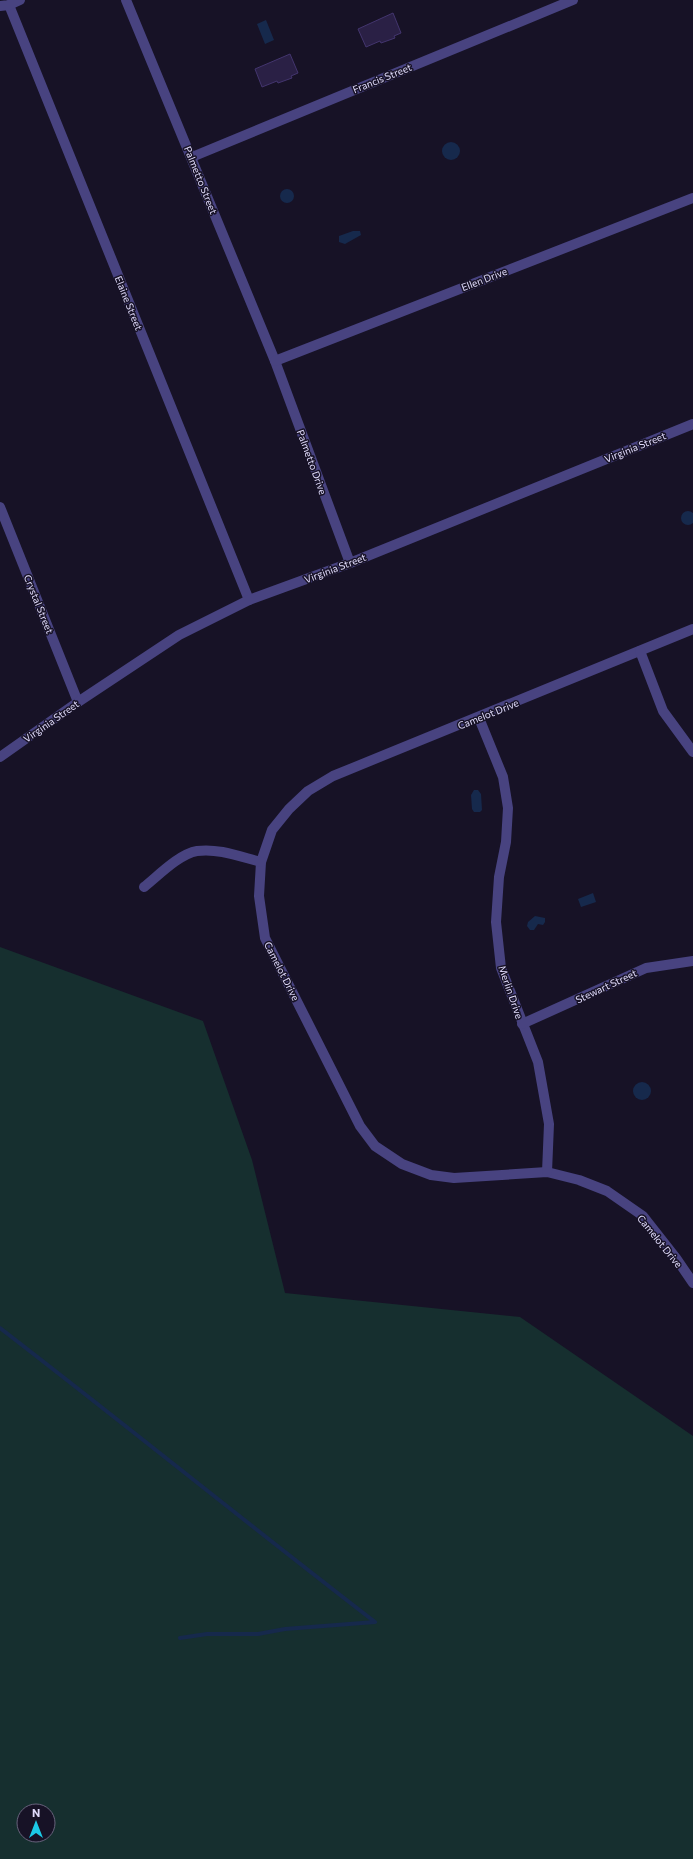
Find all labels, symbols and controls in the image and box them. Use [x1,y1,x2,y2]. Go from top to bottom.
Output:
street label: Francis Street [351,61,413,95]
street label: Palmetto Street [182,144,220,216]
street label: Ellen Drive [459,265,509,293]
street label: Elaine Street [113,274,145,332]
street label: Palmetto Drive [295,428,329,496]
street label: Virginia Street [603,429,667,465]
street label: Virginia Street [302,551,368,585]
street label: Crystal Street [22,573,56,635]
street label: Camelot Drive [456,696,520,732]
street label: Virginia Street [21,697,81,745]
street label: Camelot Drive [262,939,302,1003]
street label: Merlin Drive [496,964,526,1020]
street label: Stewart Street [573,967,639,1005]
street label: Camelot Drive [635,1212,685,1270]
north arrow [16,1803,56,1843]
text: N [32,1806,40,1819]

